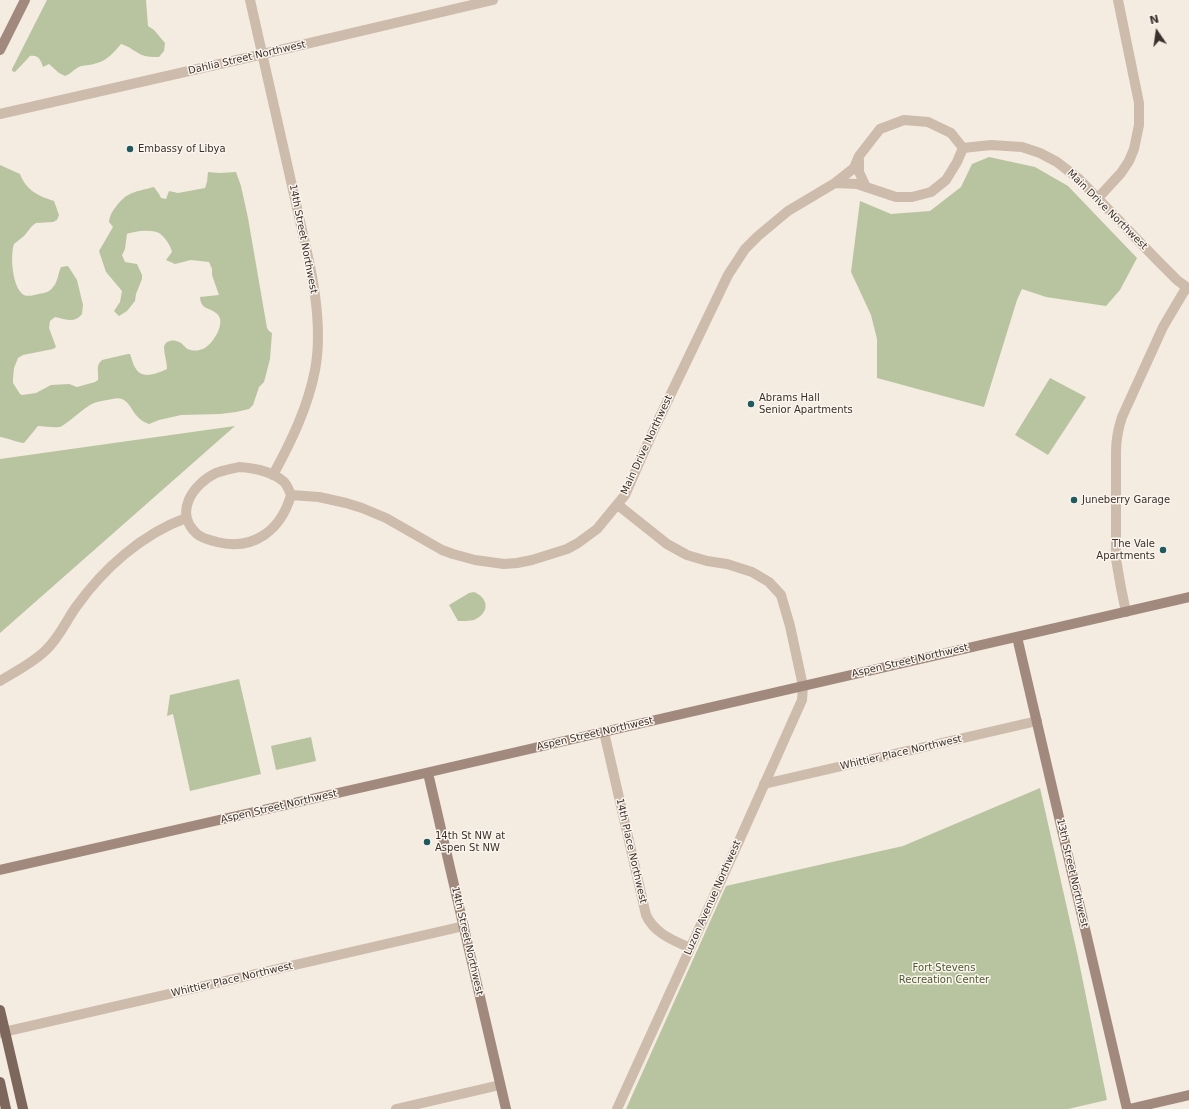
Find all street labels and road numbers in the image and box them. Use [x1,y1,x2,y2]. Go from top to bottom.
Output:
street label: Dahlia Street Northwest [187,39,307,77]
street label: Main Drive Northwest [1064,167,1150,253]
street label: 14th Street Northwest [287,183,319,295]
street label: Main Drive Northwest [619,393,675,497]
street label: Aspen Street Northwest [851,642,969,680]
street label: Aspen Street Northwest [536,715,654,753]
street label: Whittier Place Northwest [839,733,963,773]
street label: Aspen Street Northwest [220,788,338,826]
street label: 14th Place Northwest [613,797,649,905]
street label: 13th Street Northwest [1054,817,1090,929]
street label: Luzon Avenue Northwest [682,839,744,957]
street label: 14th Street Northwest [449,885,485,997]
street label: Whittier Place Northwest [170,960,294,1000]

